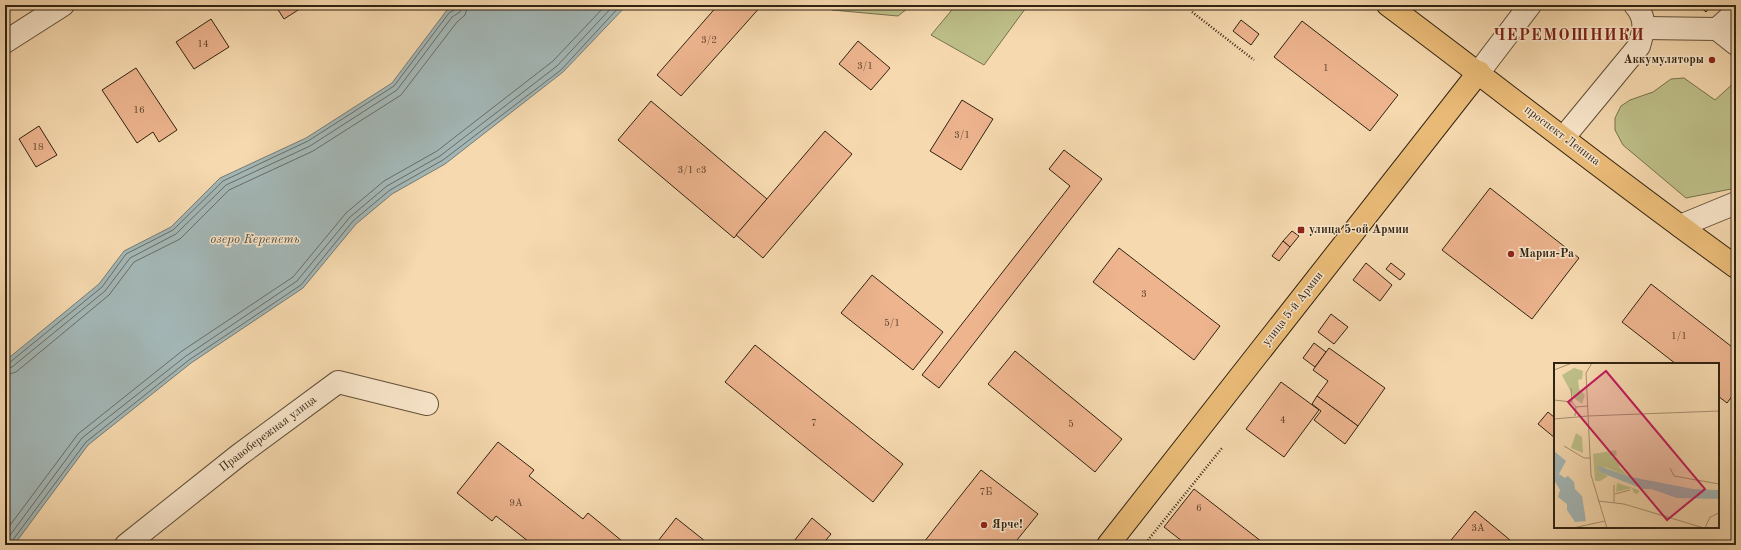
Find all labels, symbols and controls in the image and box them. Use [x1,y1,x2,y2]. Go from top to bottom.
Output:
district label: ЧЕРЕМОШНИКИ [1493,28,1645,44]
house number: 3/2 [701,35,717,45]
house number: 14 [197,39,209,49]
place label: Аккумуляторы [1623,54,1704,66]
marker: Аккумуляторы [1707,55,1717,65]
house number: 3/1 [857,61,873,71]
house number: 1 [1323,63,1329,73]
street label: проспект Ленина [1522,104,1602,168]
house number: 16 [133,105,145,115]
house number: 3/1 [954,130,970,140]
house number: 18 [32,142,44,152]
house number: 3/1 с3 [677,165,707,175]
place label: улица 5-ой Армии [1309,223,1409,236]
marker: улица 5-ой Армии [1296,225,1306,235]
water label: озеро Керепеть [210,233,300,246]
place label: Мария-Ра [1519,248,1574,260]
marker: Мария-Ра [1506,249,1516,259]
street label: улица 5-й Армии [1260,269,1326,348]
house number: 3 [1141,289,1147,299]
house number: 5/1 [884,318,900,328]
house number: 1/1 [1671,331,1687,341]
inset map [1554,363,1719,528]
street label: Правобережная улица [217,394,319,474]
house number: 4 [1280,415,1286,425]
house number: 7 [811,418,817,428]
house number: 5 [1068,419,1074,429]
house number: 7Б [980,487,992,497]
house number: 9А [509,498,523,508]
house number: 6 [1196,503,1202,513]
place label: Ярче! [992,519,1023,531]
marker: Ярче! [979,520,989,530]
house number: 3А [1471,523,1485,533]

